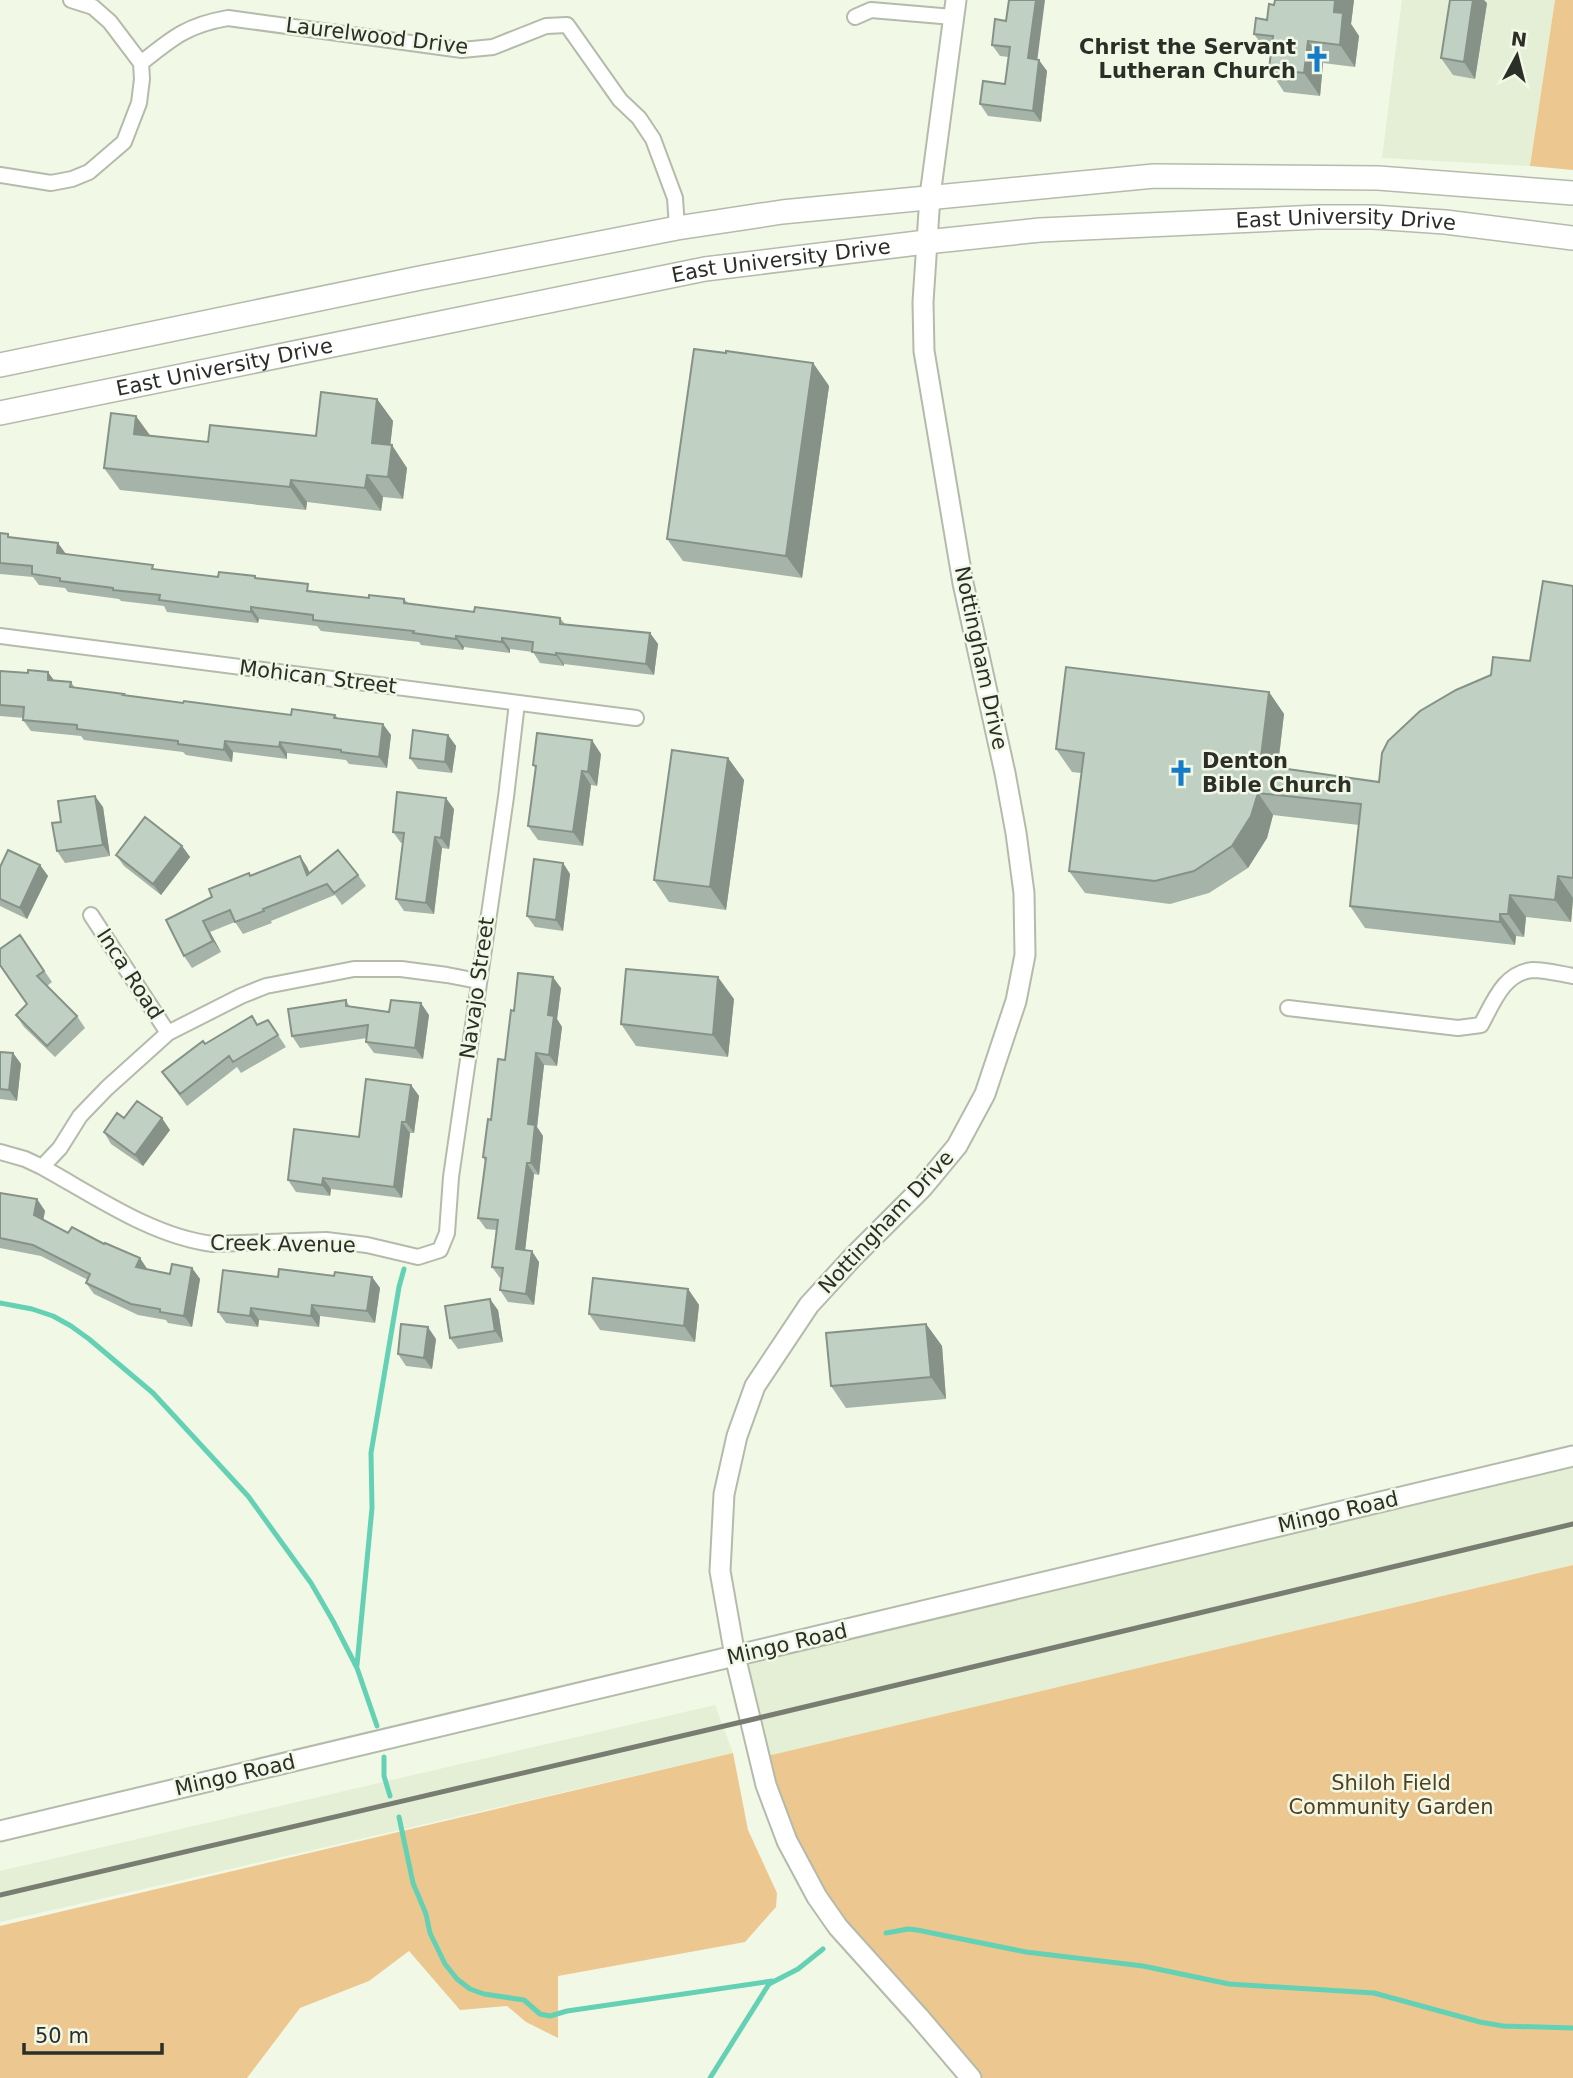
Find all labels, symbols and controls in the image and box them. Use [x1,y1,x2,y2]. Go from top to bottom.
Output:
street label: Laurelwood Drive [284,13,470,59]
north arrow [1482,21,1552,91]
text: N [1510,27,1528,51]
place label: Christ the Servant Lutheran Church [1079,35,1296,83]
church icon: Christ the Servant Lutheran Church [1302,44,1332,74]
street label: East University Drive [1235,205,1457,235]
street label: East University Drive [669,234,892,288]
street label: East University Drive [114,333,335,401]
street label: Nottingham Drive [950,564,1012,752]
street label: Mohican Street [238,655,398,699]
place label: Denton Bible Church [1202,749,1352,797]
church icon: Denton Bible Church [1166,758,1196,788]
street label: Navajo Street [455,916,499,1060]
street label: Inca Road [92,924,168,1024]
street label: Nottingham Drive [814,1146,958,1298]
street label: Creek Avenue [210,1231,356,1257]
street label: Mingo Road [1275,1486,1401,1538]
street label: Mingo Road [724,1618,850,1670]
street label: Mingo Road [172,1749,298,1801]
park label: Shiloh Field Community Garden [1288,1771,1494,1819]
scale bar [24,2011,163,2056]
text: 50 m [35,2024,89,2048]

